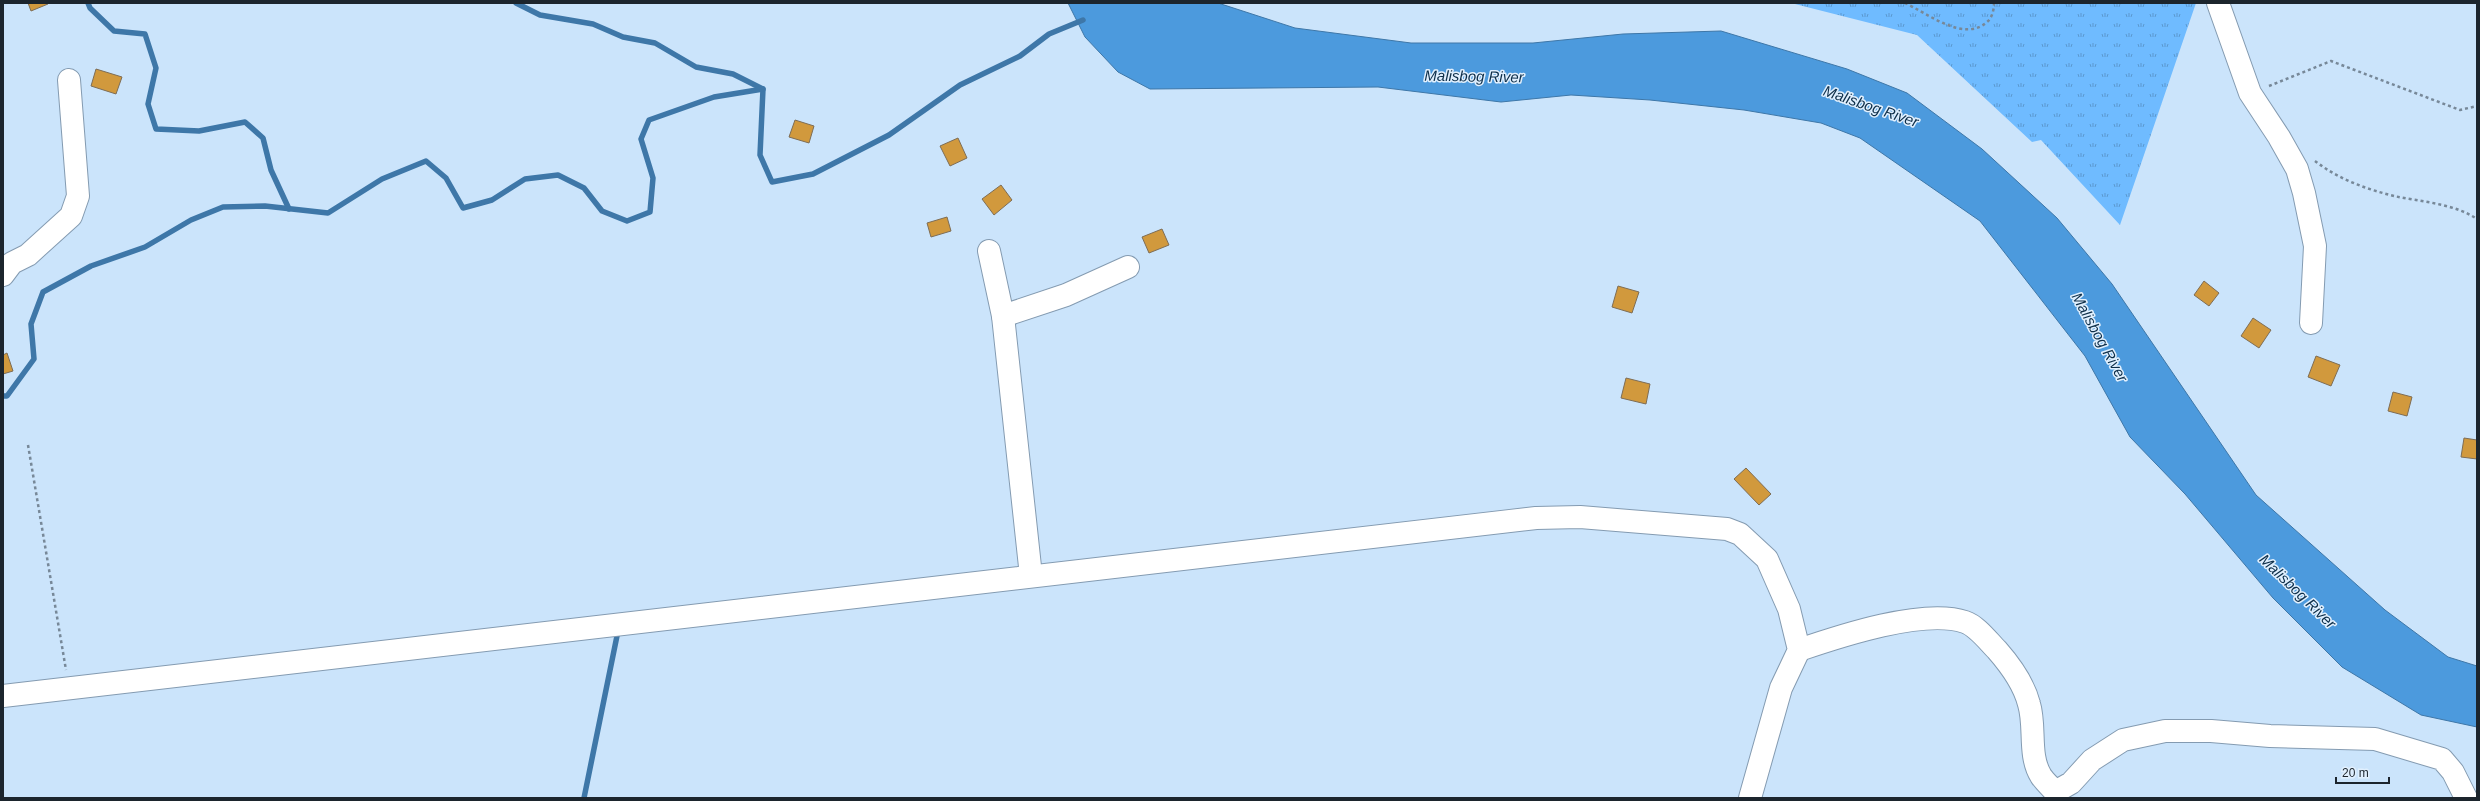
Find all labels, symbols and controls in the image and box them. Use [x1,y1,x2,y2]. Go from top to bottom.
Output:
water label: Malisbog River [1424,67,1525,85]
water label: Malisbog River [1821,82,1922,131]
water label: Malisbog River [2069,289,2132,385]
water label: Malisbog River [2256,550,2340,632]
scale bar [2336,759,2389,785]
text: 20 m [2342,766,2369,780]

